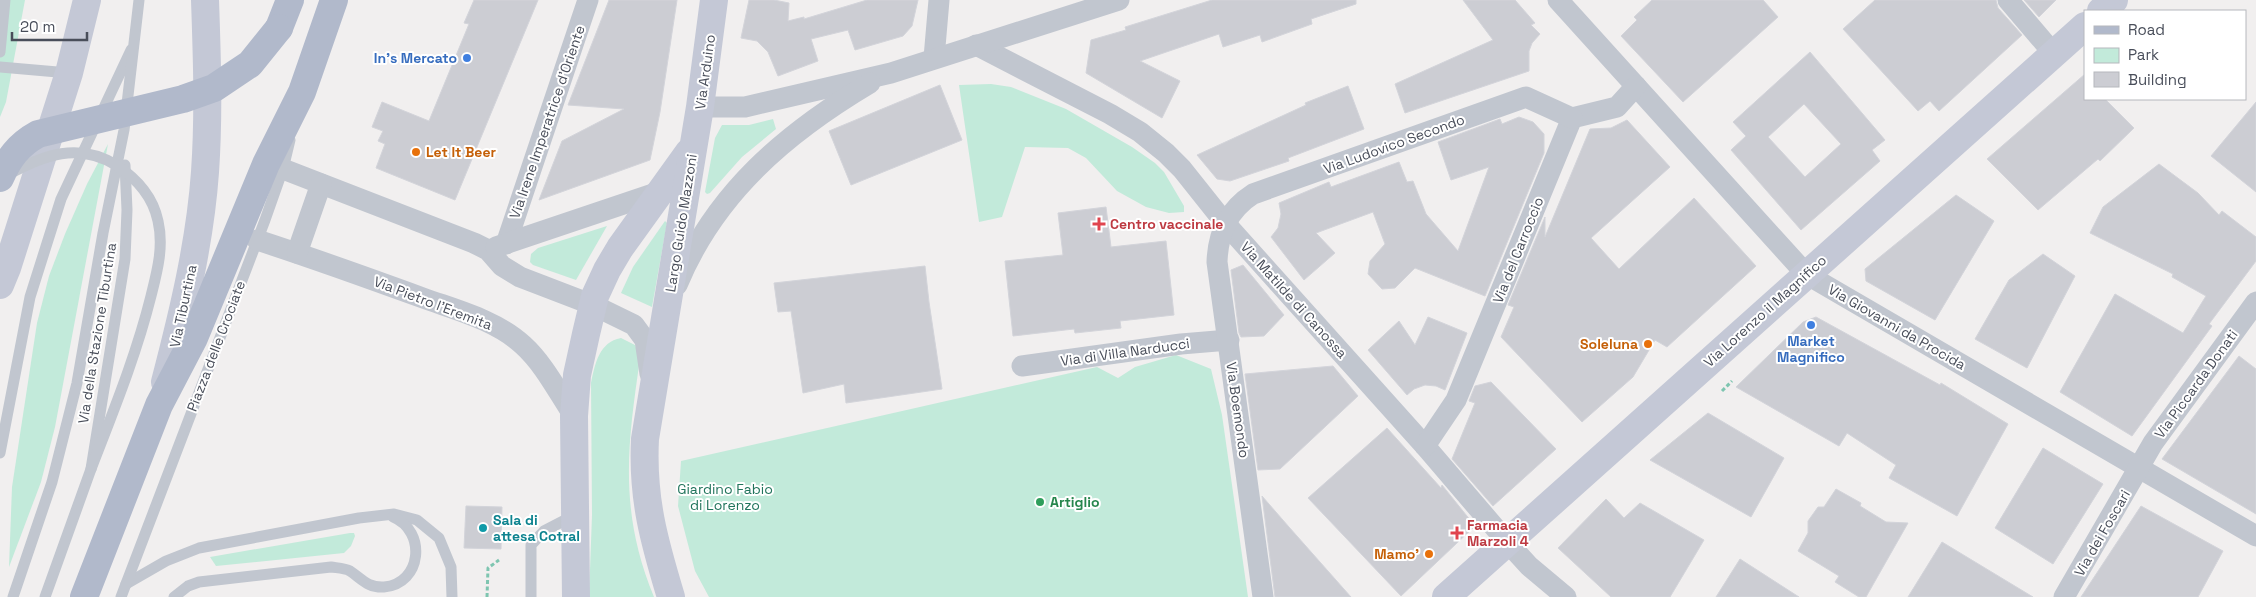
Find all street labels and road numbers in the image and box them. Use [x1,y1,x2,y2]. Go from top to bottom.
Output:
street label: Via Irene Imperatrice d'Oriente [505,23,589,221]
street label: Via Arduino [691,33,719,111]
street label: Via Ludovico Secondo [1321,110,1467,178]
street label: Largo Guido Mazzoni [661,153,701,293]
street label: Via del Carroccio [1489,194,1547,306]
street label: Via Matilde di Canossa [1237,238,1351,362]
street label: Via della Stazione Tiburtina [74,241,120,425]
street label: Via Lorenzo il Magnifico [1700,251,1830,371]
street label: Via Tiburtina [165,263,201,349]
street label: Via Pietro l'Eremita [371,272,495,334]
street label: Piazza delle Crociate [183,278,249,414]
street label: Via Giovanni da Procida [1825,280,1969,374]
street label: Via Piccarda Donati [2150,326,2242,442]
street label: Via di Villa Narducci [1059,334,1191,370]
street label: Via Boemondo [1222,361,1254,459]
street label: Via dei Foscari [2070,487,2134,579]

